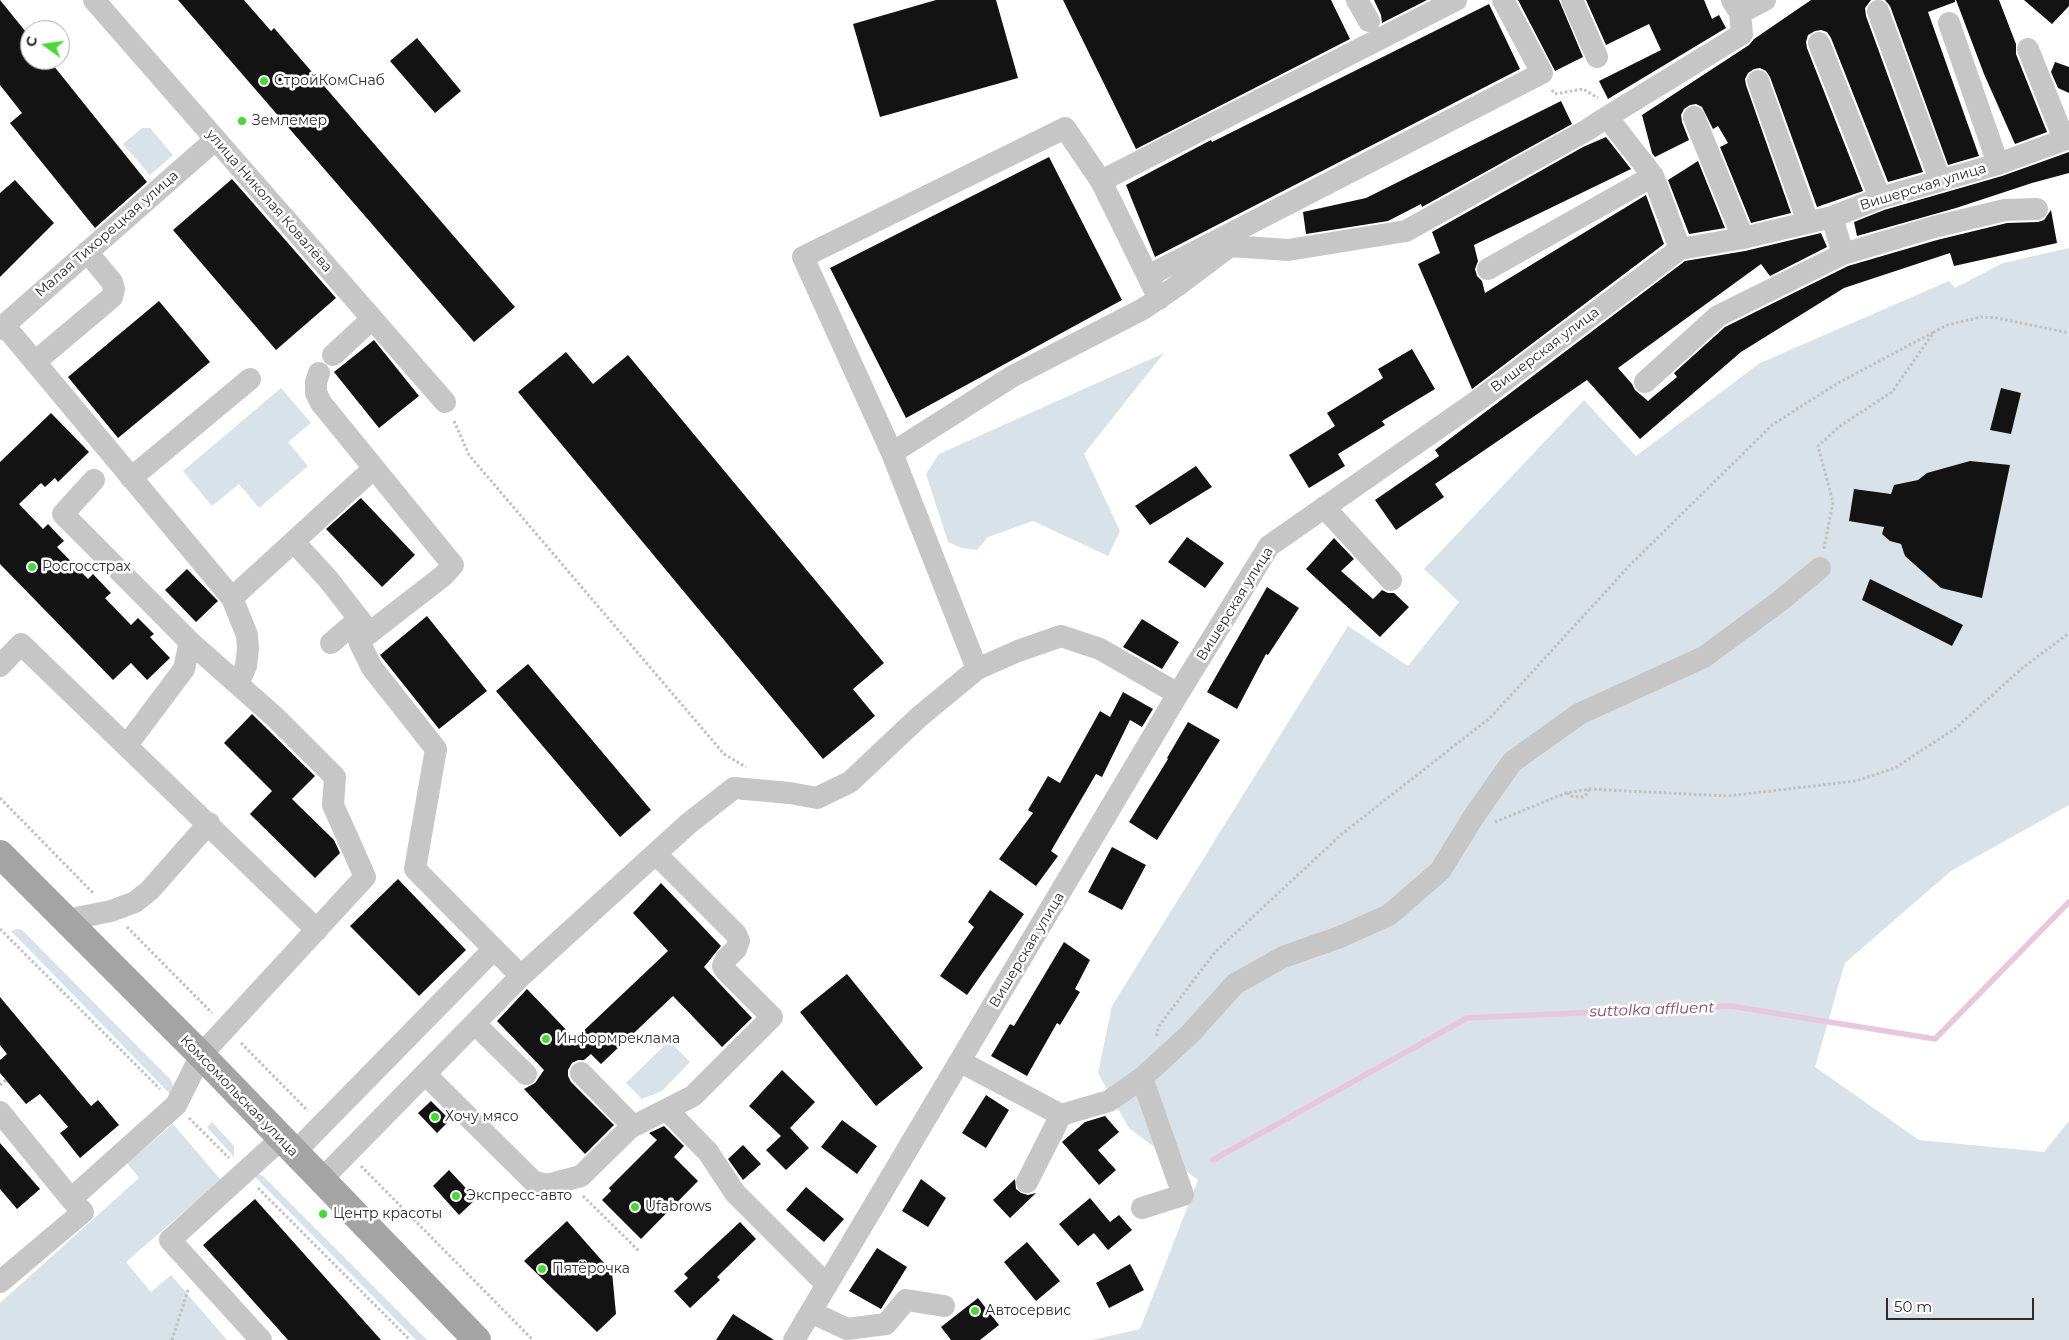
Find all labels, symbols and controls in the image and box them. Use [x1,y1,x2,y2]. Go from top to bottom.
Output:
north arrow [20,20,70,70]
text: С [21,35,41,49]
place label: СтройКомСнаб [274,73,385,89]
marker: СтройКомСнаб [258,75,270,87]
place label: Землемер [252,113,327,129]
marker: Землемер [236,115,248,127]
street label: улица Николая Ковалёва [202,126,336,276]
street label: Вишерская улица [1858,160,1988,214]
street label: Малая Тихорецкая улица [32,167,182,301]
street label: Вишерская улица [1488,304,1602,396]
street label: Вишерская улица [1193,544,1277,664]
place label: Росгосстрах [42,559,131,575]
marker: Росгосстрах [26,561,38,573]
street label: Вишерская улица [986,889,1068,1011]
water label: suttolka affluent [1589,999,1715,1021]
place label: Информреклама [556,1031,680,1047]
street label: Комсомольская улица [176,1032,302,1160]
marker: Информреклама [540,1033,552,1045]
place label: Хочу мясо [445,1109,519,1125]
marker: Хочу мясо [429,1111,441,1123]
place label: Экспресс-авто [466,1188,572,1204]
marker: Экспресс-авто [450,1190,462,1202]
place label: Ufabrows [645,1199,712,1215]
marker: Ufabrows [629,1201,641,1213]
place label: Центр красоты [333,1206,442,1222]
marker: Центр красоты [317,1208,329,1220]
place label: Пятёрочка [552,1261,630,1277]
marker: Пятёрочка [536,1263,548,1275]
scale bar [1889,1288,2036,1320]
text: 50 m [1894,1297,1932,1316]
place label: Автосервис [985,1303,1071,1319]
marker: Автосервис [969,1305,981,1317]

